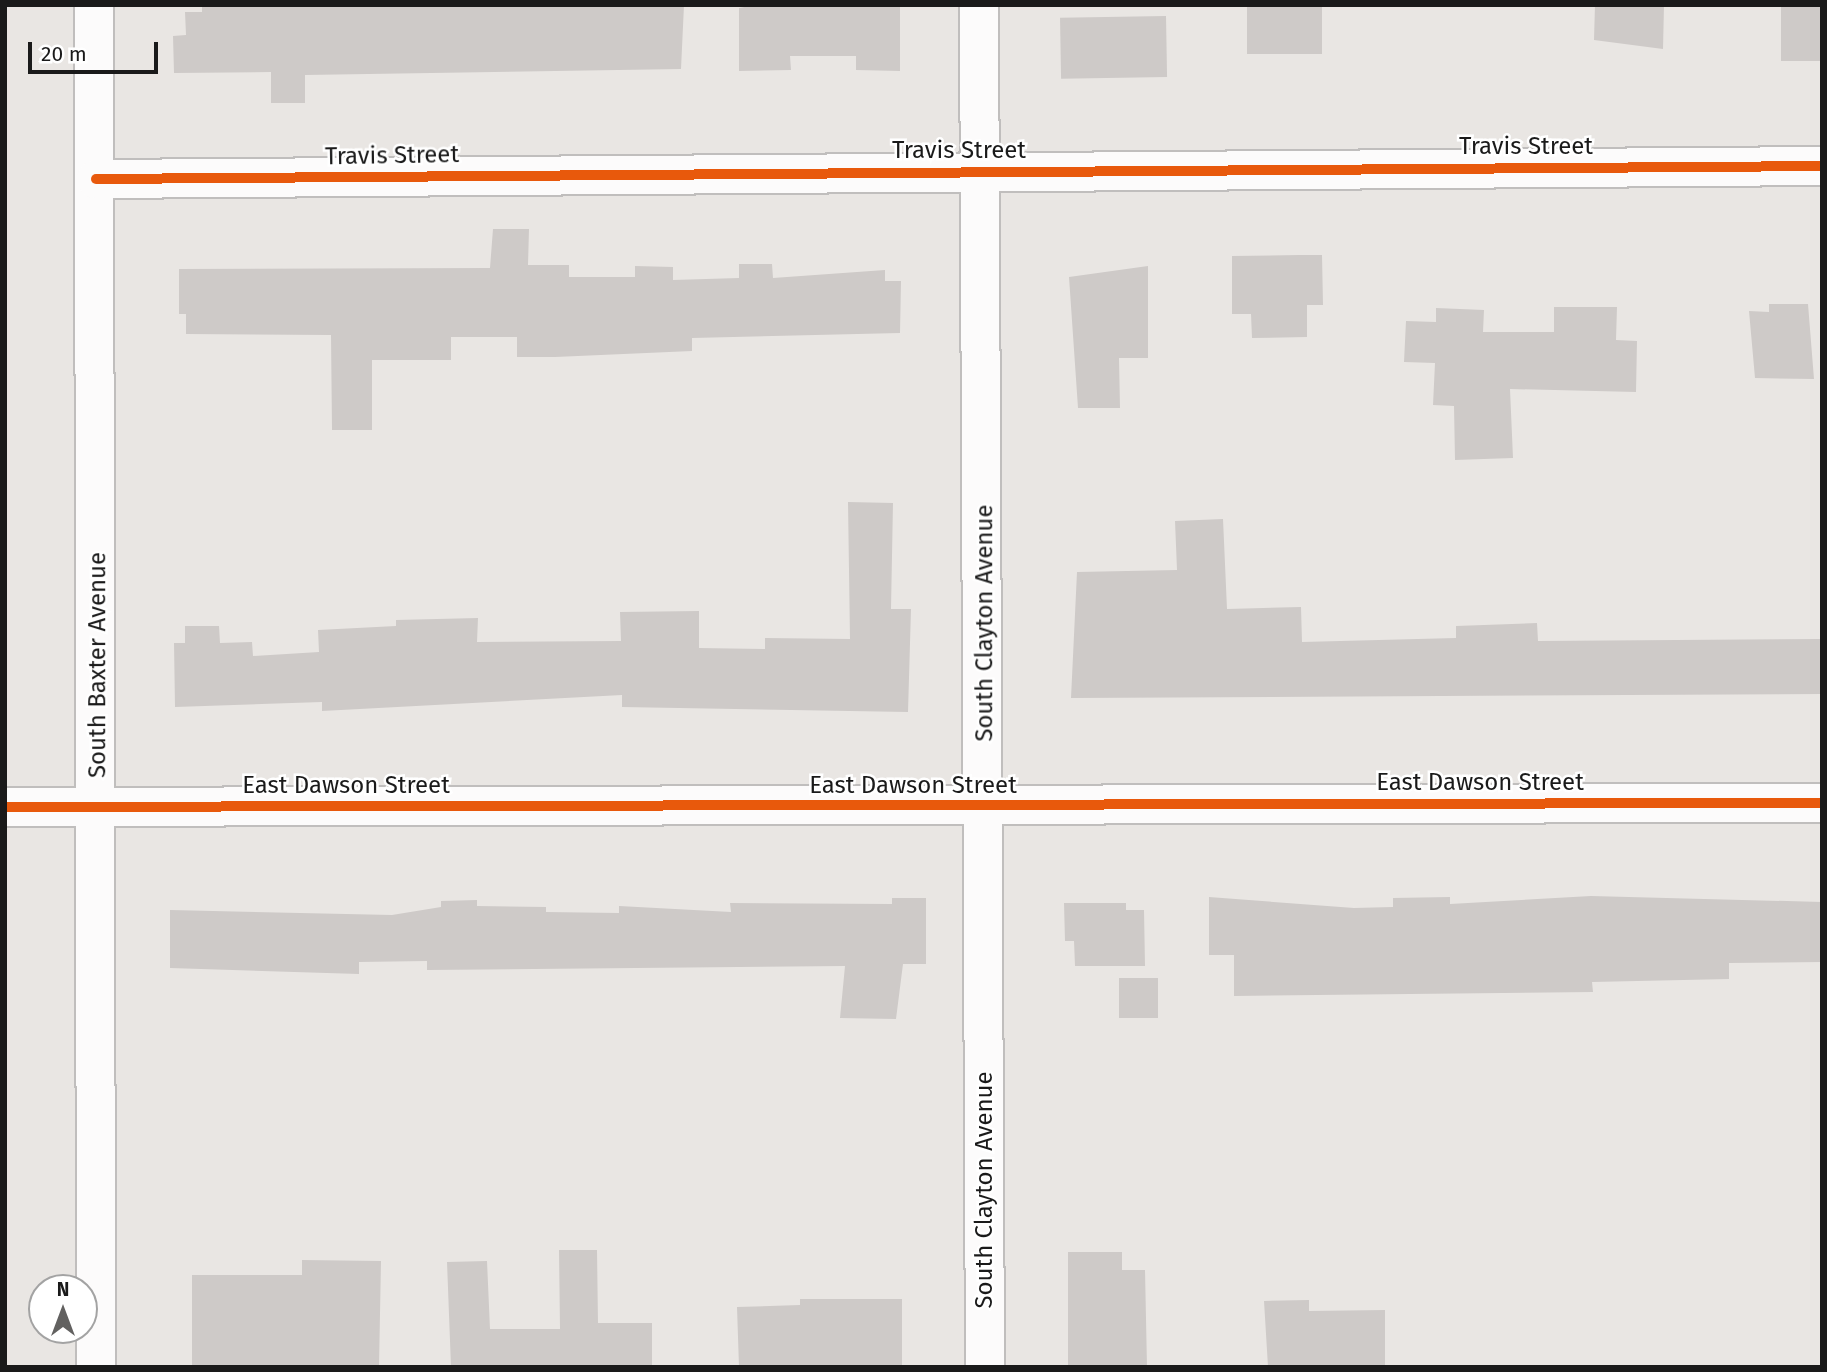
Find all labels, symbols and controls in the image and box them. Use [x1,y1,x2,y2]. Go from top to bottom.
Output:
scale bar [32,28,161,72]
text: 20 m [41,41,87,67]
street label: Travis Street [1459,133,1593,161]
street label: Travis Street [892,137,1026,165]
street label: Travis Street [325,140,459,172]
street label: South Clayton Avenue [971,504,999,742]
street label: South Baxter Avenue [84,552,112,778]
street label: East Dawson Street [1376,769,1584,797]
street label: East Dawson Street [242,772,450,800]
street label: East Dawson Street [809,772,1017,800]
street label: South Clayton Avenue [971,1071,999,1309]
north arrow [28,1274,98,1344]
text: N [57,1278,69,1301]

